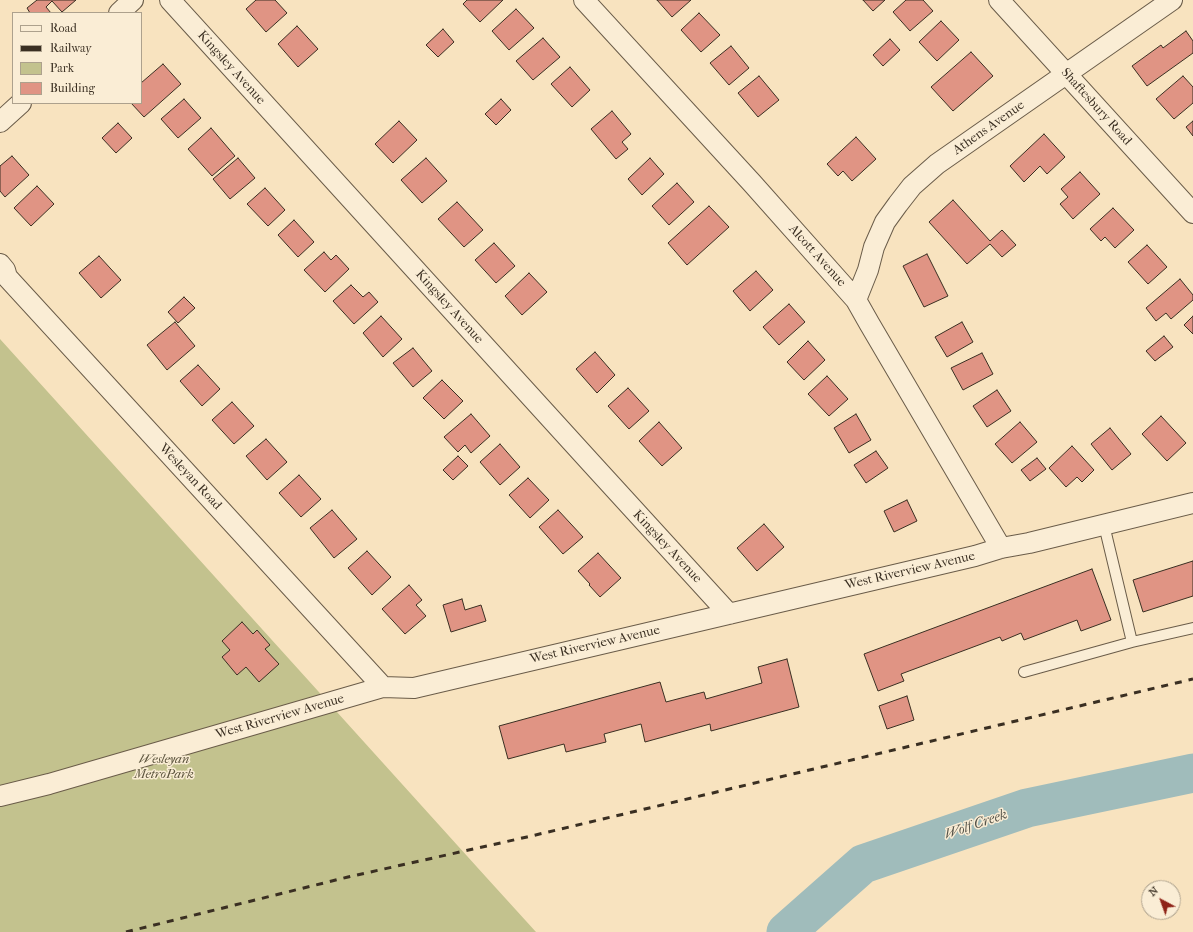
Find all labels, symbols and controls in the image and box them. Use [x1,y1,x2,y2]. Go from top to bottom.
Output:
legend [12,12,142,104]
text: Road [50,21,77,35]
street label: Kingsley Avenue [194,28,268,108]
text: Railway [50,41,92,55]
text: Park [50,61,74,75]
street label: Shaftesbury Road [1057,65,1135,149]
text: Building [50,81,95,95]
street label: Athens Avenue [950,98,1028,158]
street label: Alcott Avenue [785,222,849,290]
street label: Kingsley Avenue [412,267,486,347]
street label: Wesleyan Road [155,441,225,513]
street label: Kingsley Avenue [629,507,705,587]
street label: West Riverview Avenue [844,548,976,594]
street label: West Riverview Avenue [529,622,661,668]
street label: West Riverview Avenue [214,691,346,743]
park label: Wesleyan MetroPark [134,752,194,783]
water label: Wolf Creek [942,806,1010,844]
north arrow [1141,880,1181,920]
text: N [1146,884,1161,899]

